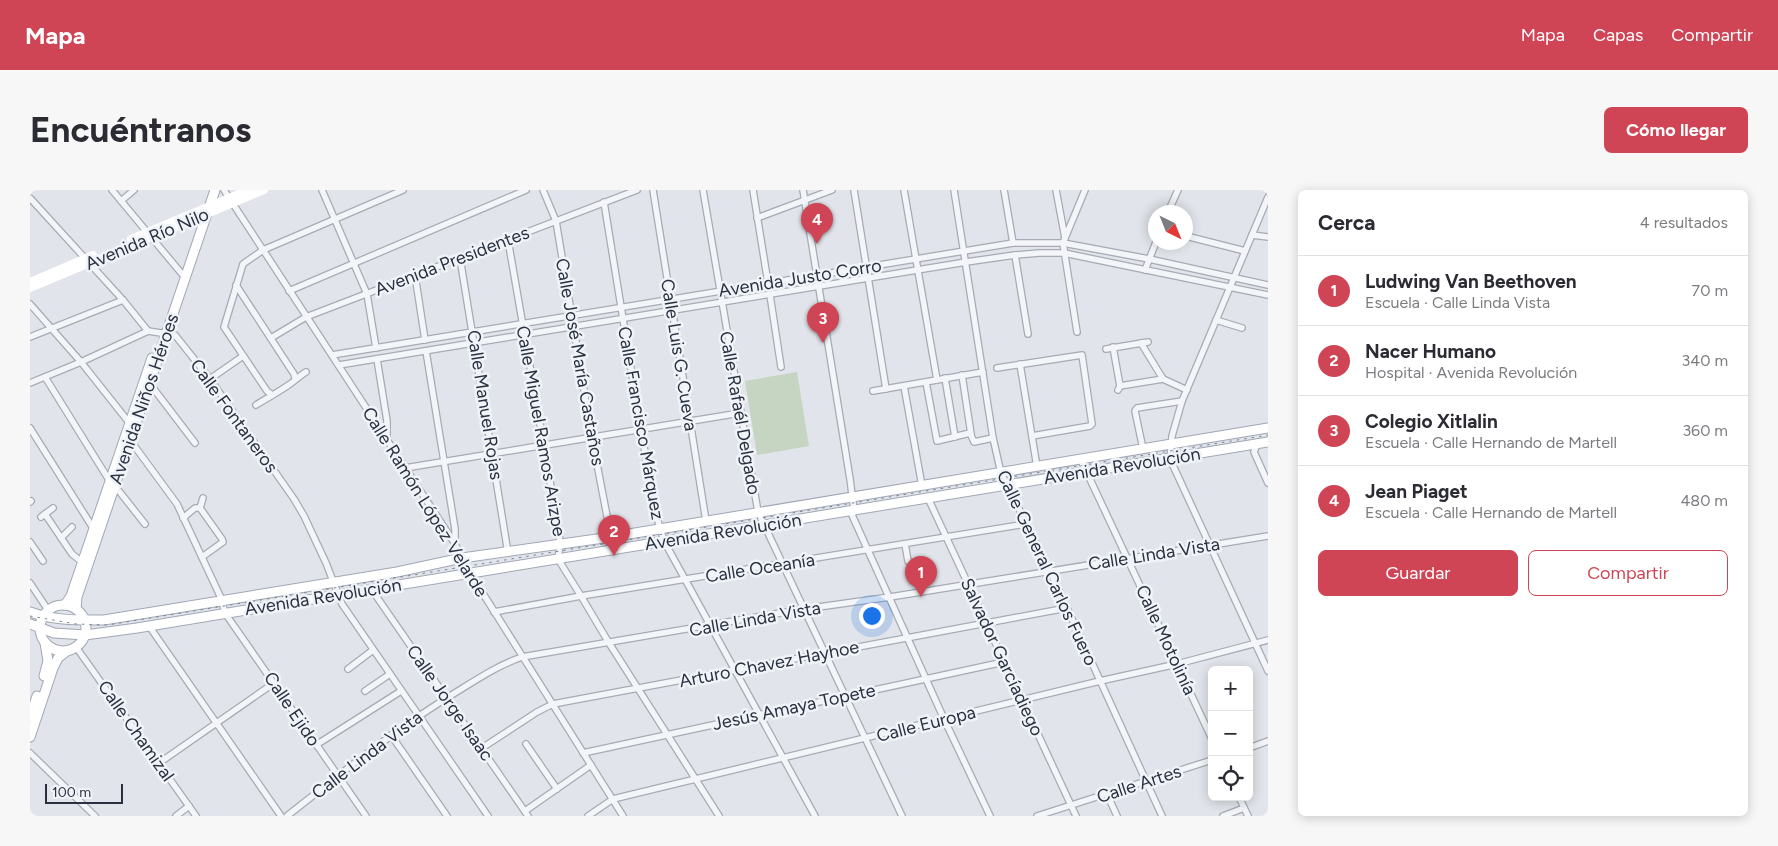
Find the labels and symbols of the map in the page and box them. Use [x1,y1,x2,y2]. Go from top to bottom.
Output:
street label: Avenida Río Nilo [82,203,212,275]
pin: 4 [801,203,833,244]
north arrow [1148,205,1193,250]
street label: Avenida Presidentes [372,221,532,301]
street label: Avenida Justo Corro [717,254,883,302]
street label: Calle José María Castaños [551,256,609,468]
street label: Calle Luis G. Cueva [656,277,702,433]
pin: 3 [807,302,839,343]
street label: Avenida Niños Héroes [104,311,184,487]
street label: Calle Miguel Ramos Arizpe [512,324,570,538]
street label: Calle Francisco Márquez [613,325,669,521]
street label: Calle Manuel Rojas [462,329,508,481]
street label: Calle Rafaél Delgado [715,329,765,497]
street label: Calle Fontaneros [185,355,283,477]
street label: Calle Ramón López Velarde [357,403,493,601]
street label: Avenida Revolución [1042,443,1202,489]
street label: Calle General Carlos Fuero [992,467,1102,669]
street label: Avenida Revolución [643,509,803,555]
pin: 2 [598,515,630,556]
street label: Calle Linda Vista [1087,533,1221,575]
street label: Calle Oceanía [704,548,816,588]
pin: 1 [905,556,937,597]
street label: Avenida Revolución [243,574,403,620]
street label: Salvador Garcíadiego [956,575,1048,739]
street label: Calle Motolinía [1131,582,1201,698]
street label: Calle Linda Vista [688,597,822,641]
your location [859,603,885,629]
street label: Arturo Chavez Hayhoe [677,636,861,692]
street label: Calle Jorge Isaac [402,641,498,765]
street label: Calle Ejido [259,668,325,750]
street label: Calle Chamizal [93,676,179,786]
street label: Jesús Amaya Topete [710,679,878,735]
street label: Calle Europa [874,701,978,747]
street label: Calle Linda Vista [307,706,427,804]
street label: Calle Artes [1094,760,1184,808]
scale bar [45,781,122,804]

